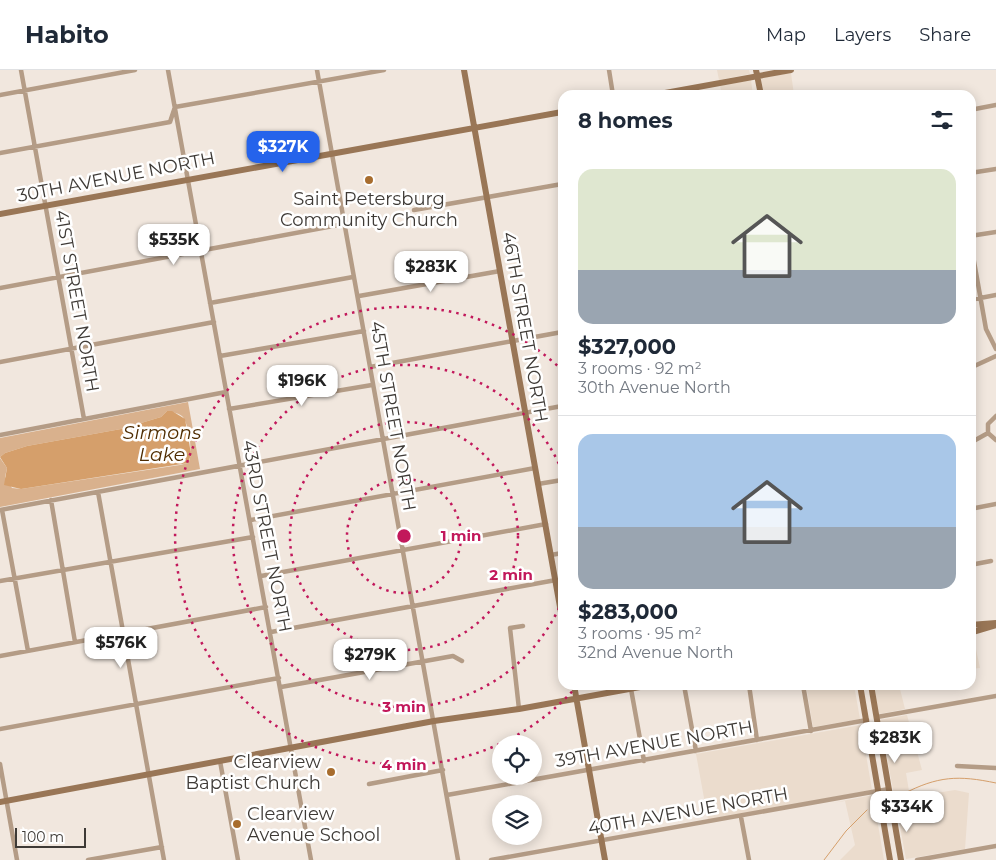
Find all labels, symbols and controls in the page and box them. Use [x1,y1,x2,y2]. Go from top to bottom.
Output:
text: Habito [25,20,109,49]
text: Map [766,24,806,46]
text: Layers [834,24,891,46]
text: Share [919,24,971,46]
icon: filters [928,106,956,134]
text: 8 homes [578,108,673,133]
pin: $327K [248,131,318,173]
text: $327K [258,137,308,156]
street label: 30TH AVENUE NORTH [15,147,217,207]
marker: Saint Petersburg Community Church [363,174,375,186]
place label: Saint Petersburg Community Church [280,188,458,231]
icon: home [722,201,812,291]
street label: 41ST STREET NORTH [50,208,104,394]
pin: $535K [139,224,209,266]
text: $535K [149,230,199,249]
street label: 46TH STREET NORTH [497,230,553,424]
pin: $283K [396,250,466,293]
text: $283K [405,257,457,276]
street label: 45TH STREET NORTH [365,319,421,513]
text: $327,000 [578,334,676,359]
text: 3 rooms · 92 m² [578,359,702,378]
pin: $196K [267,364,337,407]
text: $196K [278,371,326,390]
text: 30th Avenue North [578,378,731,397]
water label: Sirmons Lake [123,421,201,466]
street label: 43RD STREET NORTH [238,438,296,634]
icon: home [722,467,812,557]
text: 1 min [441,526,481,545]
centre of rings [395,527,413,545]
text: 2 min [489,565,533,584]
text: $283,000 [578,599,678,624]
text: 3 rooms · 95 m² [578,624,702,643]
pin: $576K [86,626,156,669]
text: $576K [95,633,147,652]
pin: $279K [335,638,405,681]
text: 32nd Avenue North [578,643,733,662]
text: $279K [344,645,396,664]
text: 3 min [381,697,426,716]
street label: 39TH AVENUE NORTH [554,716,754,772]
pin: $283K [860,722,930,764]
text: $283K [869,728,921,747]
map controls [492,735,542,845]
button: locate [492,735,542,785]
place label: Clearview Baptist Church [185,751,321,794]
text: 4 min [381,755,427,774]
marker: Clearview Baptist Church [325,766,337,778]
street label: 40TH AVENUE NORTH [586,783,790,839]
pin: $334K [872,790,942,833]
button: layers [492,795,542,845]
text: $334K [881,797,933,816]
place label: Clearview Avenue School [247,803,380,846]
marker: Clearview Avenue School [231,818,243,830]
scale bar [15,825,86,848]
text: 100 m [22,828,64,846]

